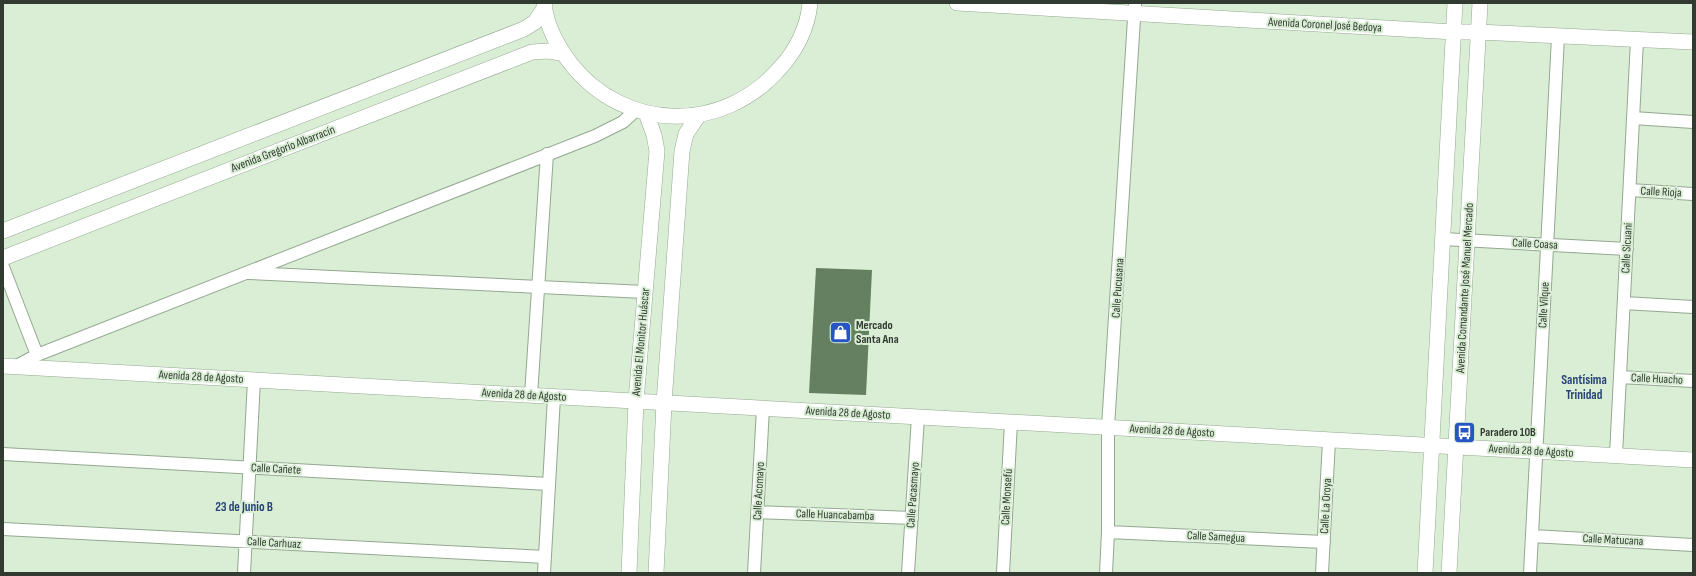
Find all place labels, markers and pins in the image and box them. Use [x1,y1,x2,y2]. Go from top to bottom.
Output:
place label: Mercado Santa Ana [856,318,899,347]
shop icon: Mercado Santa Ana [828,319,854,345]
bus stop icon: Paradero 10B [1452,419,1478,445]
place label: Paradero 10B [1480,425,1536,440]

